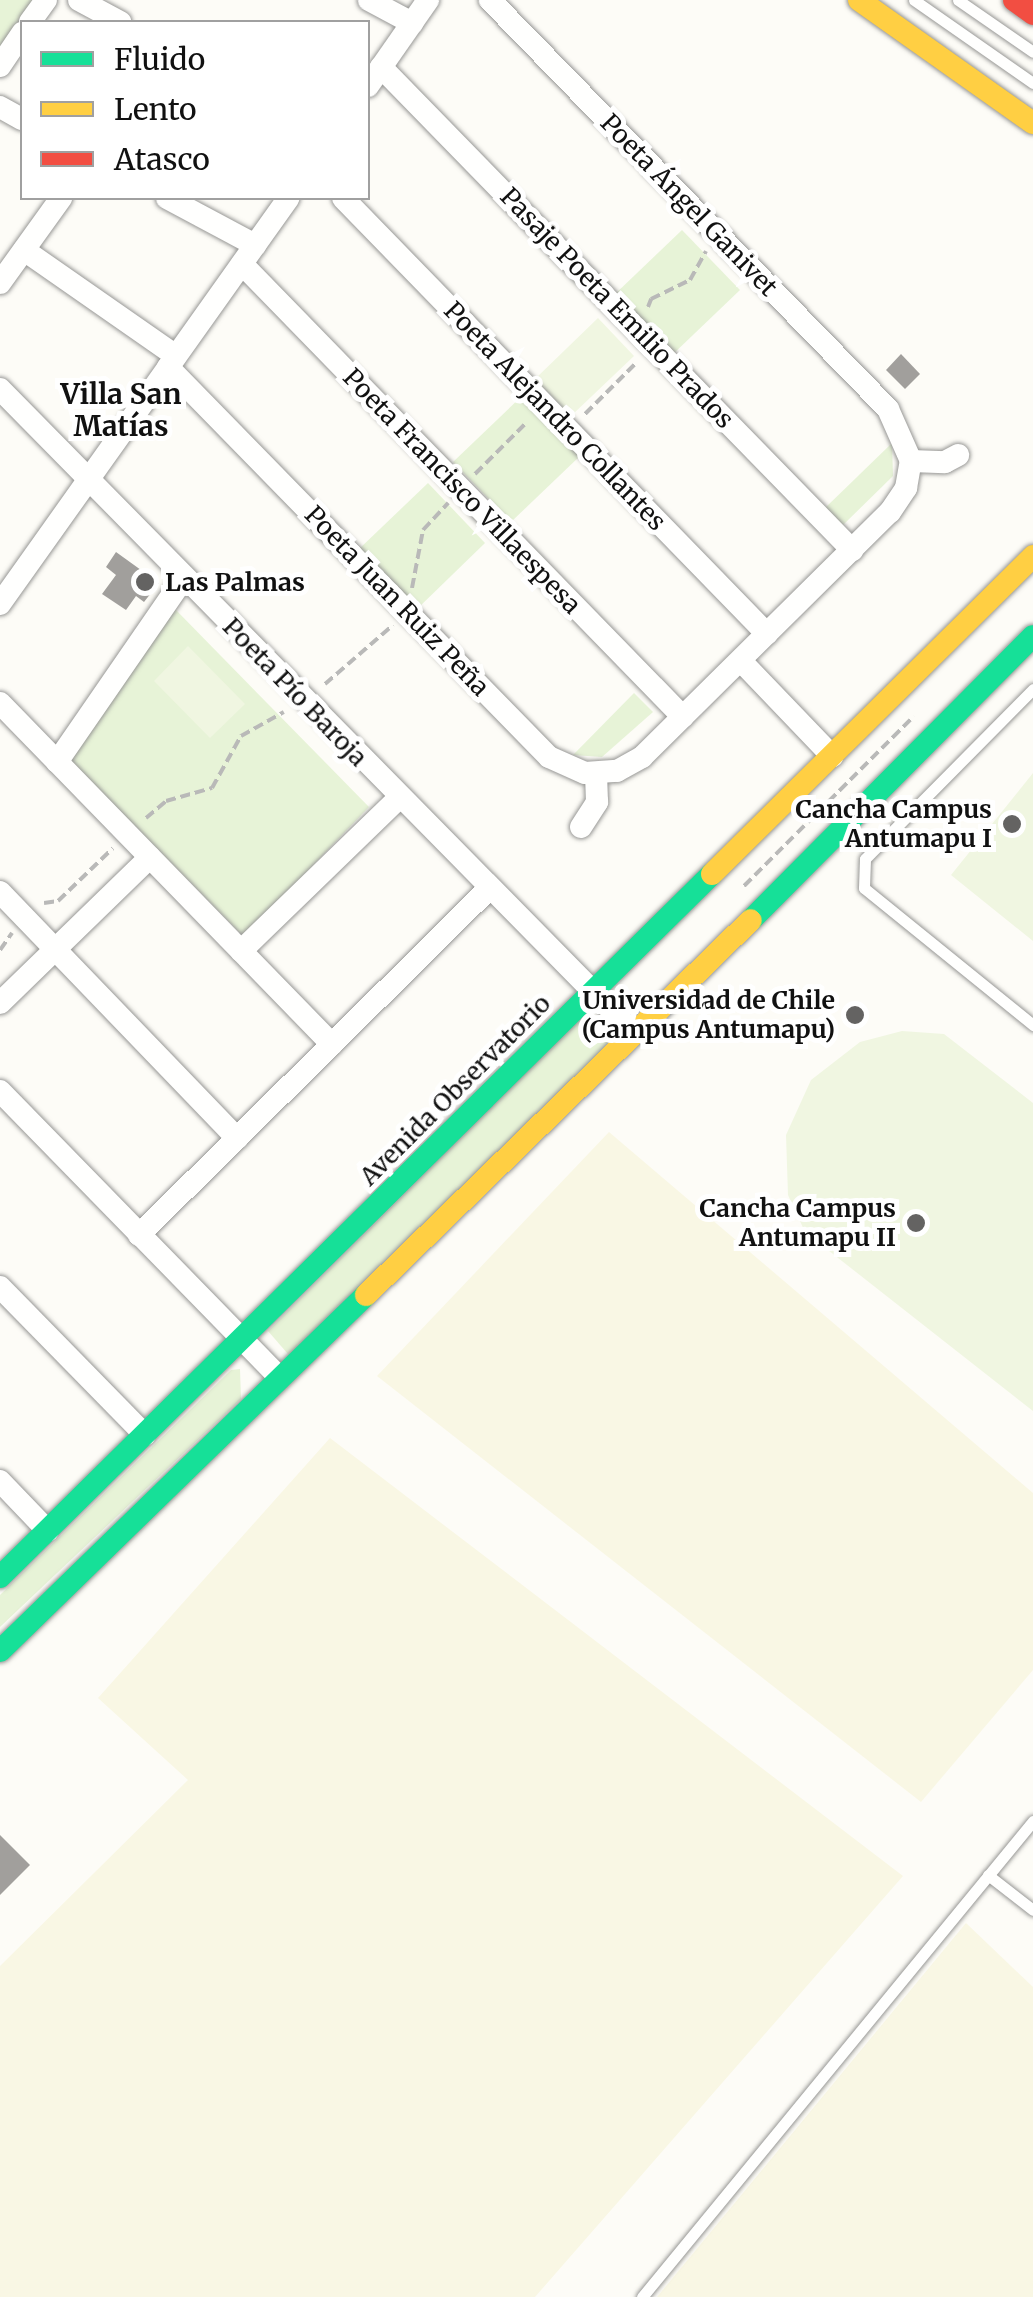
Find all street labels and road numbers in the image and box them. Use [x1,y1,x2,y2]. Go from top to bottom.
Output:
street label: Poeta Ángel Ganivet [594,108,784,302]
street label: Pasaje Poeta Emilio Prados [494,182,740,434]
street label: Poeta Alejandro Collantes [438,296,672,536]
street label: Poeta Francisco Villaespesa [337,362,587,620]
street label: Poeta Juan Ruiz Peña [299,500,495,702]
street label: Poeta Pío Baroja [217,612,373,772]
street label: Avenida Observatorio [353,988,557,1192]

